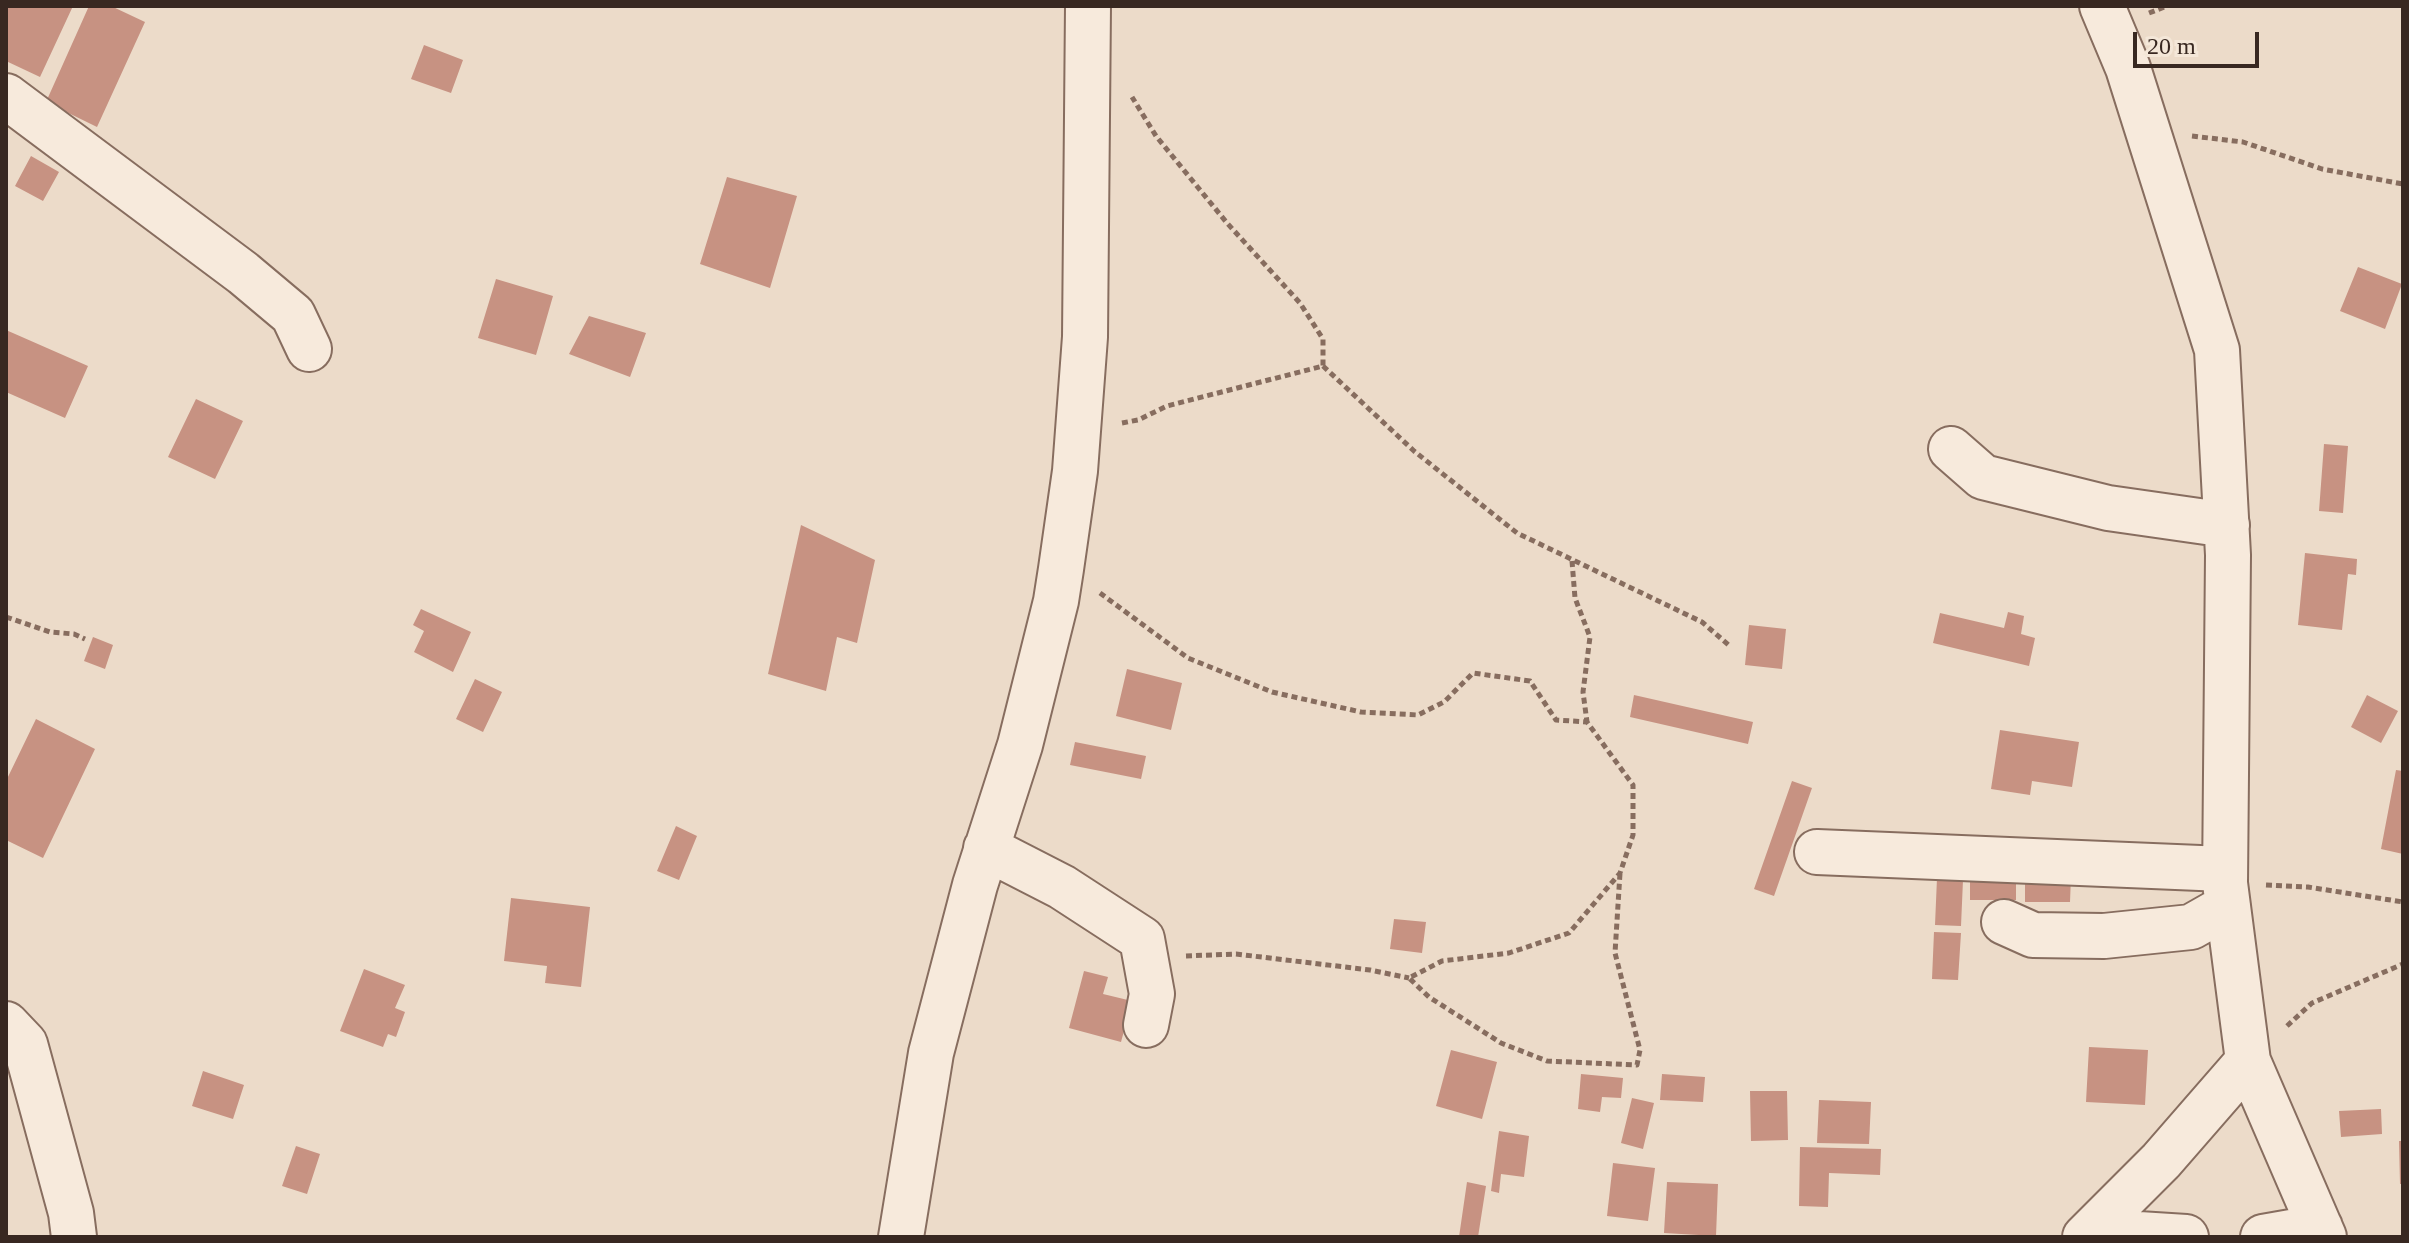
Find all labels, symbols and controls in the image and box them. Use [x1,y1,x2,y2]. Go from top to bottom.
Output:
scale bar [2137,16,2263,66]
text: 20 m [2147,33,2196,59]

